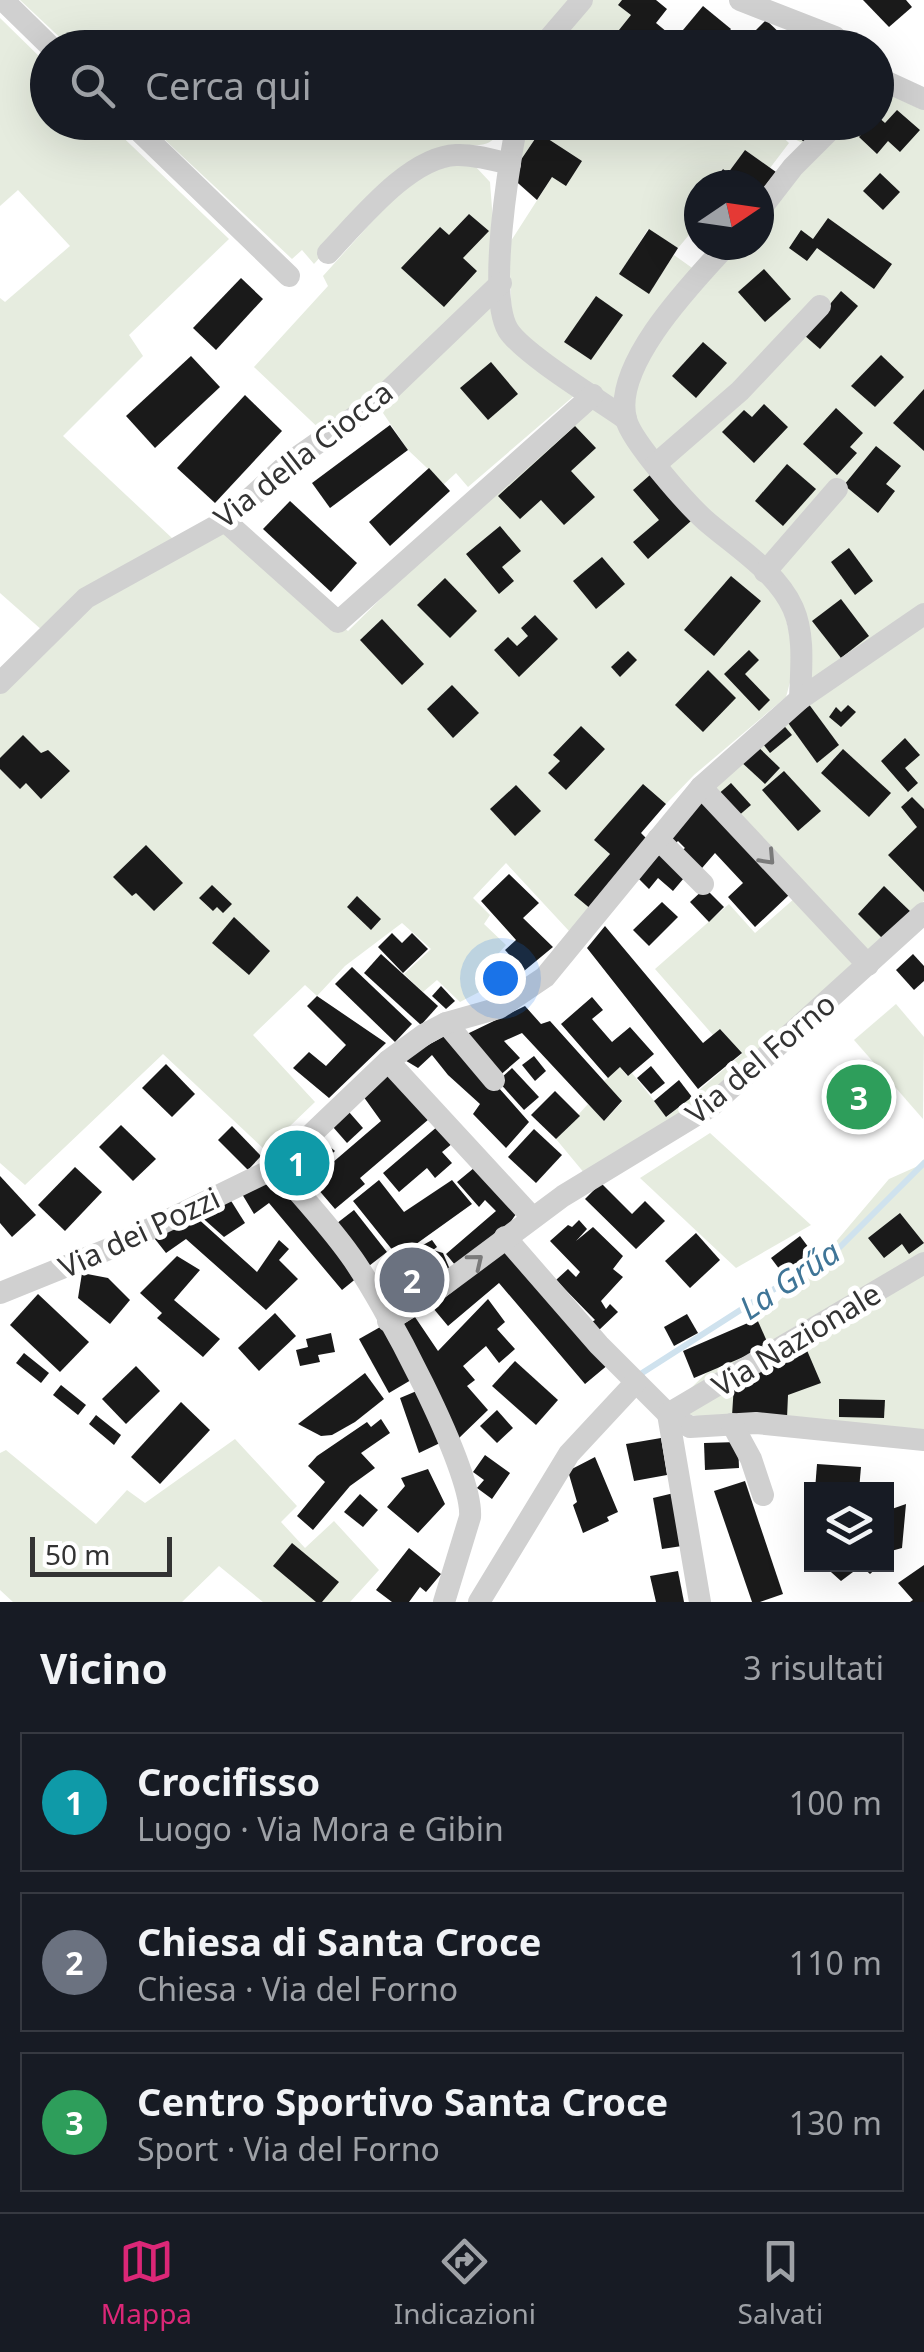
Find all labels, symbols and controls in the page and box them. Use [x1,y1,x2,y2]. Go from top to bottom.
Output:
search box [30,30,894,140]
icon: search [65,58,120,113]
text: Cerca qui [145,59,311,111]
north arrow [684,170,774,260]
street label: Via della Ciocca [205,371,401,537]
one-way arrow [756,847,774,865]
your location [475,953,526,1004]
street label: Via del Forno [676,983,844,1133]
pin: 3 [826,1060,892,1134]
pin: 1 [264,1126,330,1200]
street label: Via dei Pozzi [52,1177,226,1287]
water label: La Grűa [730,1230,848,1328]
pin: 2 [380,1242,444,1318]
one-way arrow [465,1254,483,1272]
street label: Via Nazionale [704,1272,888,1406]
map controls [804,1482,894,1572]
button: layers [804,1482,894,1572]
scale bar [30,1532,172,1576]
text: 50 m [45,1535,111,1573]
text: Vicino [40,1639,168,1696]
text: 3 risultati [743,1646,884,1689]
text: Crocifisso [137,1755,320,1807]
text: 1 [65,1781,84,1824]
text: 100 m [789,1781,882,1824]
text: Luogo · Via Mora e Gibin [137,1807,504,1850]
text: Chiesa di Santa Croce [137,1915,541,1967]
text: 2 [65,1941,84,1984]
text: 110 m [789,1941,882,1984]
text: Chiesa · Via del Forno [137,1967,458,2010]
text: Centro Sportivo Santa Croce [137,2075,668,2127]
text: 3 [65,2101,84,2144]
text: 130 m [789,2101,882,2144]
text: Sport · Via del Forno [137,2127,440,2170]
tab: Mappa [101,2234,192,2332]
tab: Indicazioni [394,2234,536,2332]
tab: Salvati [738,2234,823,2332]

